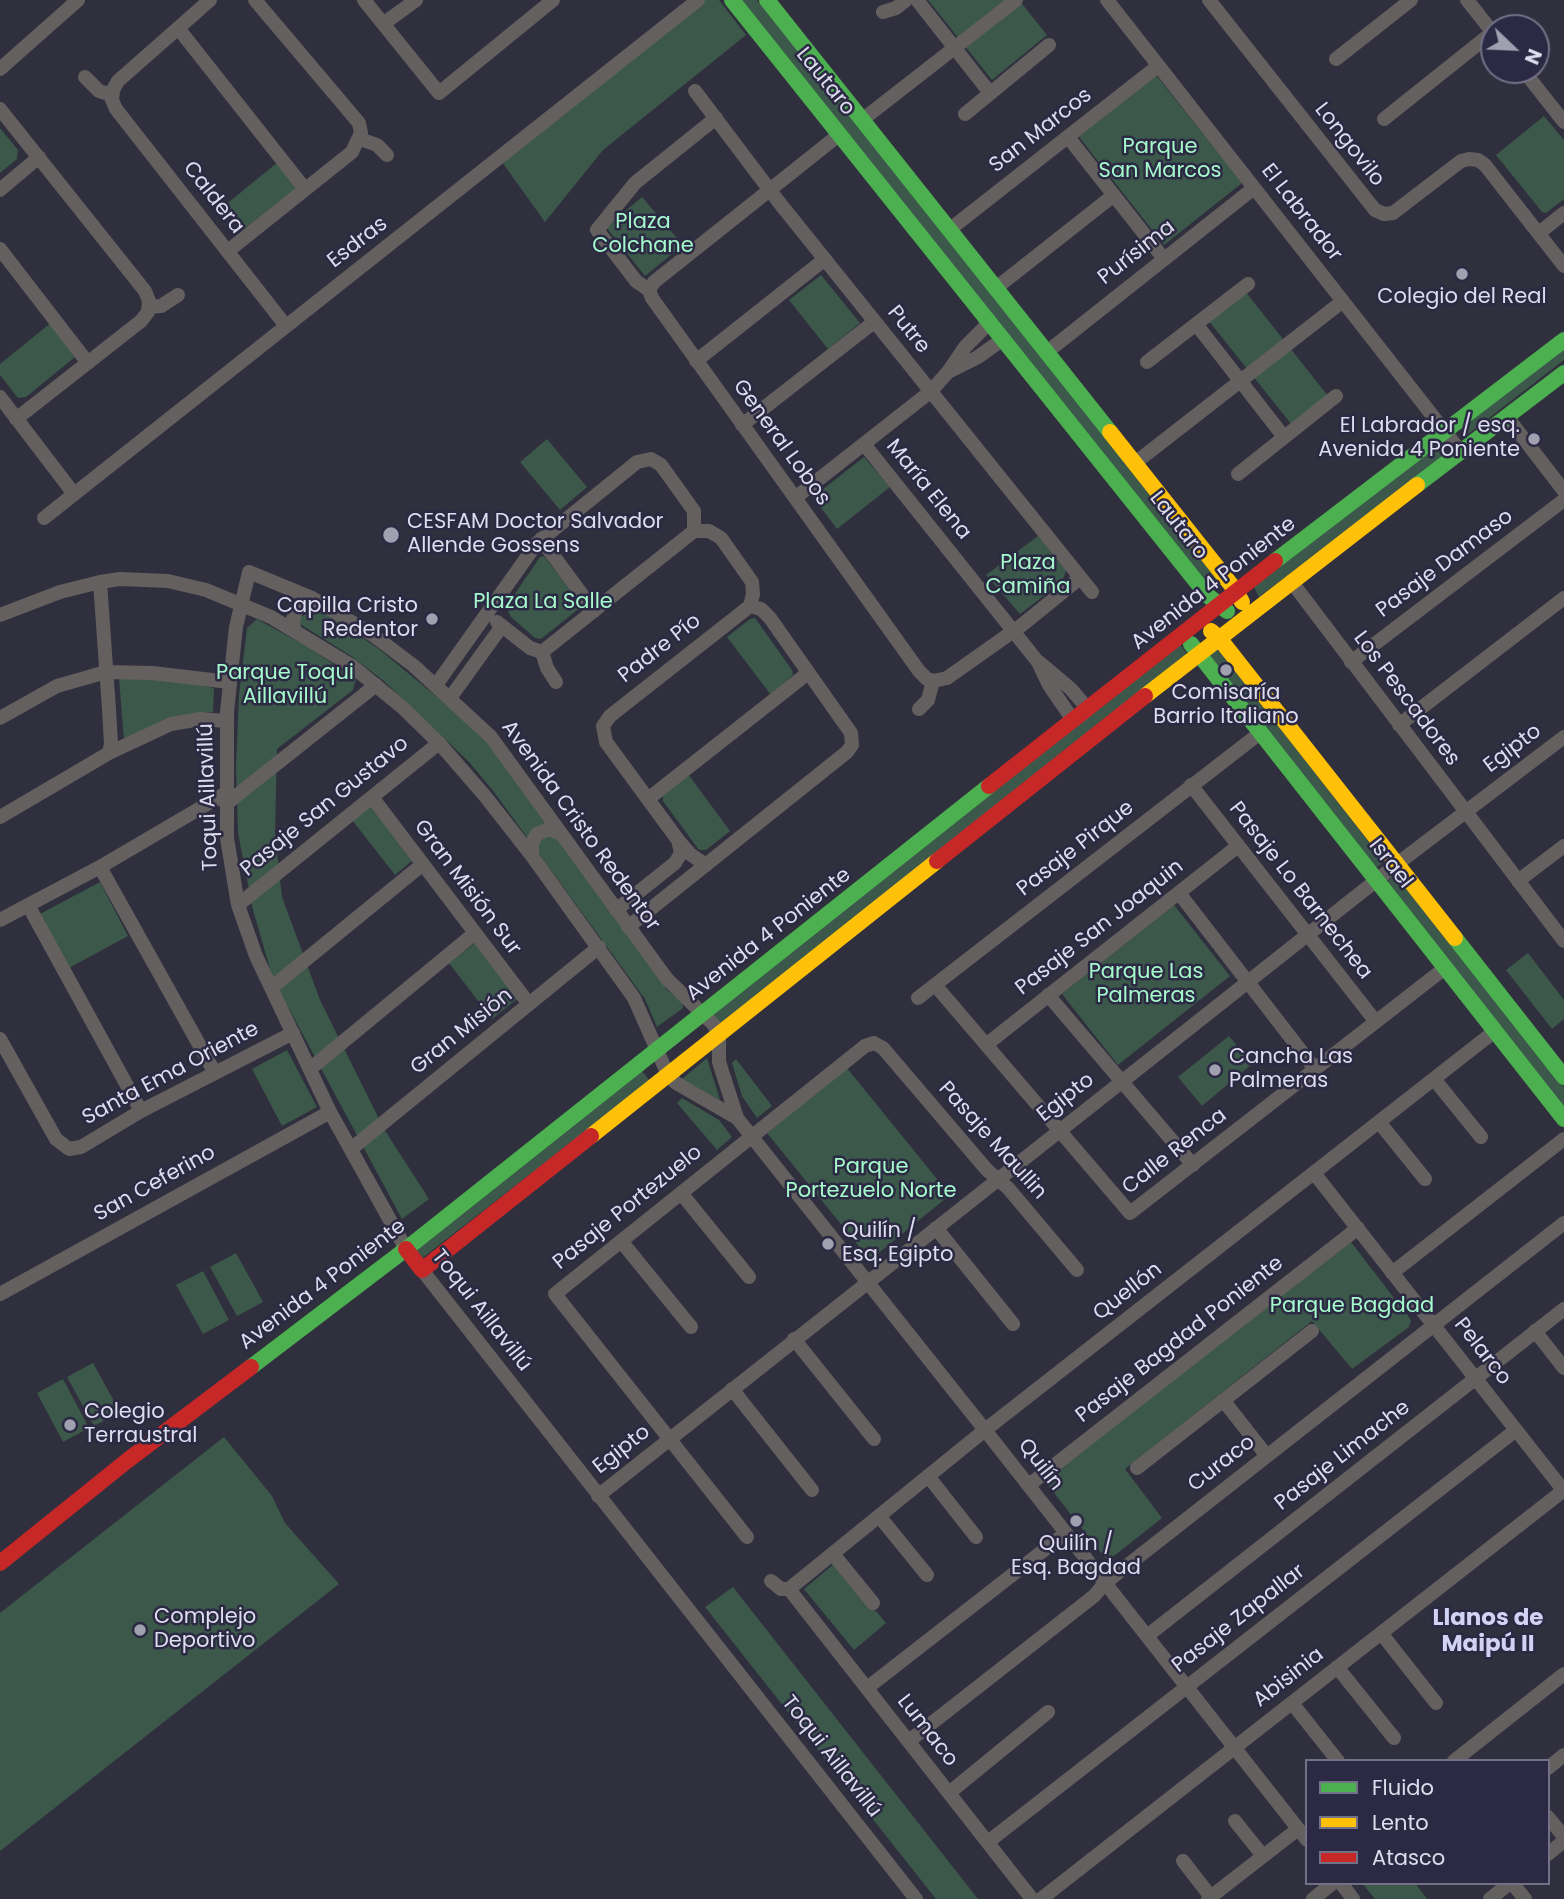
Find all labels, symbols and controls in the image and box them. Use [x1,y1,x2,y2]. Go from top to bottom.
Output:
north arrow [1480,14,1550,84]
street label: Lautaro [790,43,860,121]
text: N [1518,45,1548,68]
street label: San Marcos [985,83,1097,179]
street label: Longovilo [1309,98,1389,192]
park label: Parque San Marcos [1099,135,1221,185]
street label: Caldera [177,157,249,239]
street label: El Labrador [1255,159,1347,267]
park label: Plaza Colchane [592,210,694,260]
street label: Esdras [323,212,393,274]
street label: Purísima [1094,215,1180,291]
marker: Colegio del Real [1454,266,1470,282]
place label: Colegio del Real [1377,285,1547,311]
street label: Putre [881,301,935,359]
street label: General Lobos [727,375,835,511]
place label: El Labrador / esq. Avenida 4 Poniente [1318,414,1520,464]
marker: El Labrador / esq. Avenida 4 Poniente [1526,431,1542,447]
street label: María Elena [880,435,976,545]
street label: Lautaro [1143,487,1213,565]
street label: Pasaje Damaso [1372,504,1518,624]
place label: CESFAM Doctor Salvador Allende Gossens [407,510,663,560]
street label: Avenida 4 Poniente [1127,512,1301,656]
marker: CESFAM Doctor Salvador Allende Gossens [381,525,401,545]
park label: Plaza Camiña [986,551,1070,601]
park label: Plaza La Salle [473,590,613,616]
place label: Capilla Cristo Redentor [277,594,418,644]
street label: Padre Pío [614,609,706,689]
marker: Capilla Cristo Redentor [424,611,440,627]
street label: Los Pescadores [1347,627,1465,771]
park label: Parque Toqui Aillavillú [216,661,354,711]
marker: Comisaría Barrio Italiano [1218,662,1234,678]
place label: Comisaría Barrio Italiano [1153,681,1299,731]
street label: Avenida Cristo Redentor [495,716,665,936]
street label: Egipto [1479,719,1547,779]
street label: Toqui Aillavillú [194,723,224,871]
street label: Pasaje San Gustavo [236,732,414,882]
street label: Pasaje Pirque [1013,796,1139,902]
street label: Pasaje Lo Barnechea [1223,797,1377,985]
street label: Gran Misión Sur [408,815,526,961]
street label: Israel [1363,834,1417,894]
street label: Pasaje San Joaquin [1011,855,1189,1001]
street label: Avenida 4 Poniente [682,863,856,1007]
park label: Parque Las Palmeras [1089,960,1203,1010]
street label: Gran Misión [406,983,518,1081]
street label: Santa Ema Oriente [78,1017,264,1131]
place label: Cancha Las Palmeras [1229,1045,1353,1095]
marker: Cancha Las Palmeras [1207,1062,1223,1078]
street label: Egipto [1032,1068,1100,1128]
street label: Pasaje Maullin [932,1077,1052,1205]
street label: Calle Renca [1118,1103,1232,1201]
street label: San Ceferino [90,1140,220,1228]
street label: Pasaje Portezuelo [549,1140,707,1276]
park label: Parque Portezuelo Norte [785,1155,957,1205]
street label: Avenida 4 Poniente [235,1214,411,1356]
place label: Quilín / Esq. Egipto [842,1219,953,1269]
marker: Quilín / Esq. Egipto [820,1236,836,1252]
street label: Toqui Aillavillú [426,1245,536,1377]
street label: Pasaje Bagdad Poniente [1071,1251,1289,1429]
street label: Quellón [1089,1257,1167,1327]
park label: Parque Bagdad [1270,1294,1434,1320]
street label: Pelarco [1448,1313,1516,1391]
street label: Pasaje Limache [1270,1395,1416,1517]
place label: Colegio Terraustral [84,1400,197,1450]
marker: Colegio Terraustral [62,1417,78,1433]
street label: Egipto [588,1420,656,1480]
street label: Curaco [1184,1430,1260,1498]
street label: Quilín [1012,1434,1068,1496]
marker: Quilín / Esq. Bagdad [1068,1513,1084,1529]
place label: Quilín / Esq. Bagdad [1011,1532,1141,1582]
street label: Pasaje Zapallar [1168,1559,1310,1679]
place label: Complejo Deportivo [154,1605,256,1655]
district label: Llanos de Maipú II [1432,1605,1544,1659]
marker: Complejo Deportivo [132,1622,148,1638]
street label: Abisinia [1249,1643,1329,1713]
street label: Lumaco [891,1690,963,1772]
street label: Toqui Aillavillú [776,1691,886,1823]
legend [1305,1759,1550,1885]
text: Fluido [1372,1773,1434,1802]
text: Lento [1372,1808,1429,1837]
text: Atasco [1372,1843,1445,1872]

